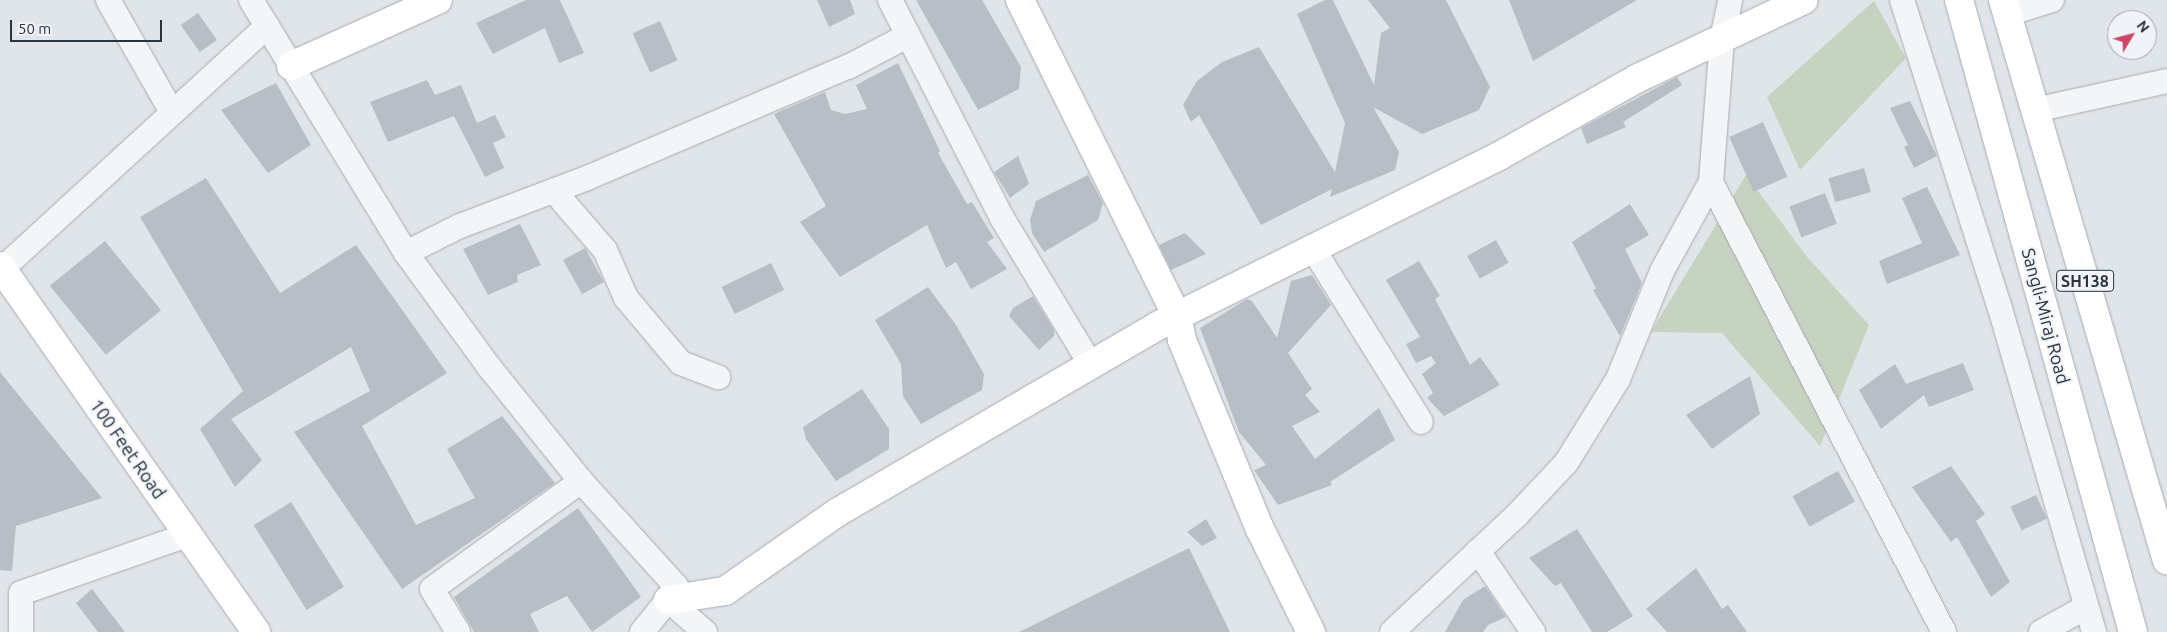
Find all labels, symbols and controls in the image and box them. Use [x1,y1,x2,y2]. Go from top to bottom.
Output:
scale bar [12,10,165,42]
north arrow [2107,10,2157,60]
text: N [2134,18,2153,36]
text: 50 m [18,20,51,37]
street label: Sangli-Miraj Road [2017,246,2075,386]
road number: SH138 [2055,268,2115,294]
street label: 100 Feet Road [86,395,170,503]

